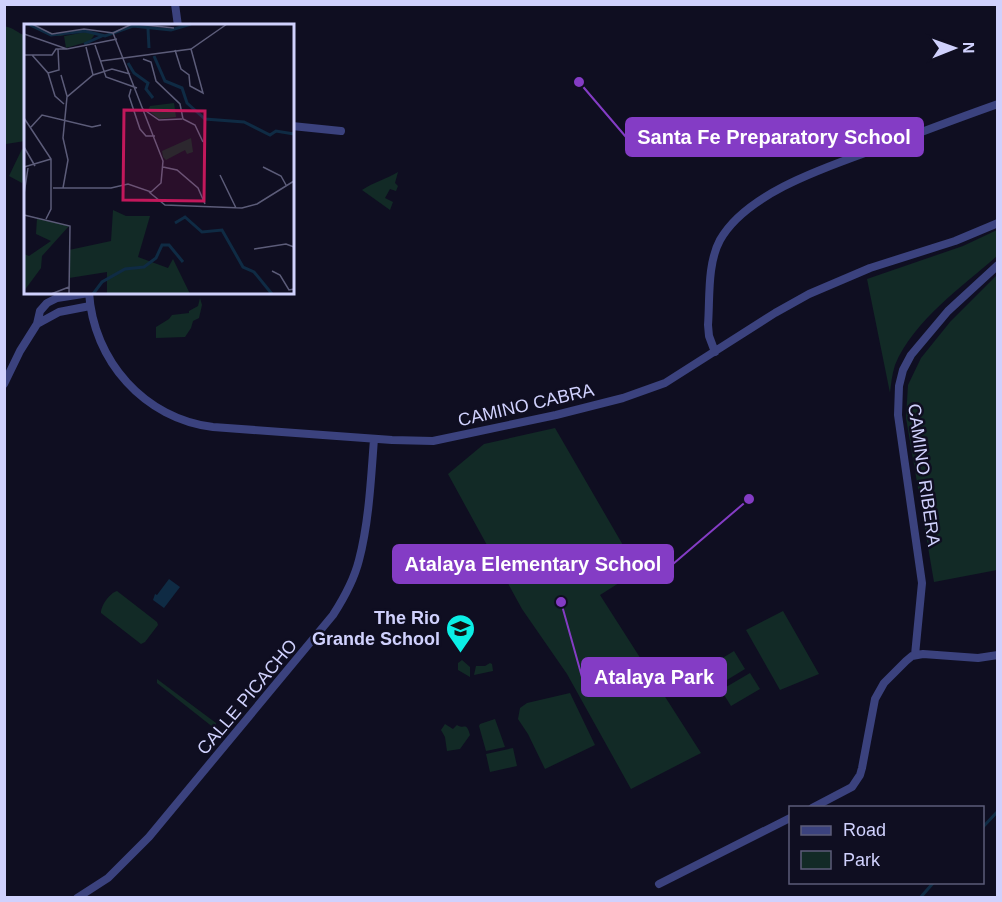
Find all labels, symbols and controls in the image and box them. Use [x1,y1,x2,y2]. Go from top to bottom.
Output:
north arrow [924,18,984,78]
inset map [24,24,294,294]
text: N [960,42,977,54]
callout: Santa Fe Preparatory School [626,118,923,156]
text: Santa Fe Preparatory School [637,126,911,148]
street label: CAMINO CABRA [456,380,596,430]
street label: CAMINO RIBERA [904,402,944,548]
callout: Atalaya Elementary School [393,545,673,583]
text: Atalaya Elementary School [405,553,661,575]
place label: The Rio Grande School [312,608,440,649]
school or university icon: The Rio Grande School [445,612,477,654]
street label: CALLE PICACHO [193,635,301,759]
callout: Atalaya Park [582,658,726,696]
text: Atalaya Park [594,666,715,688]
legend [789,806,984,884]
text: Road [843,820,886,840]
text: Park [843,850,881,870]

